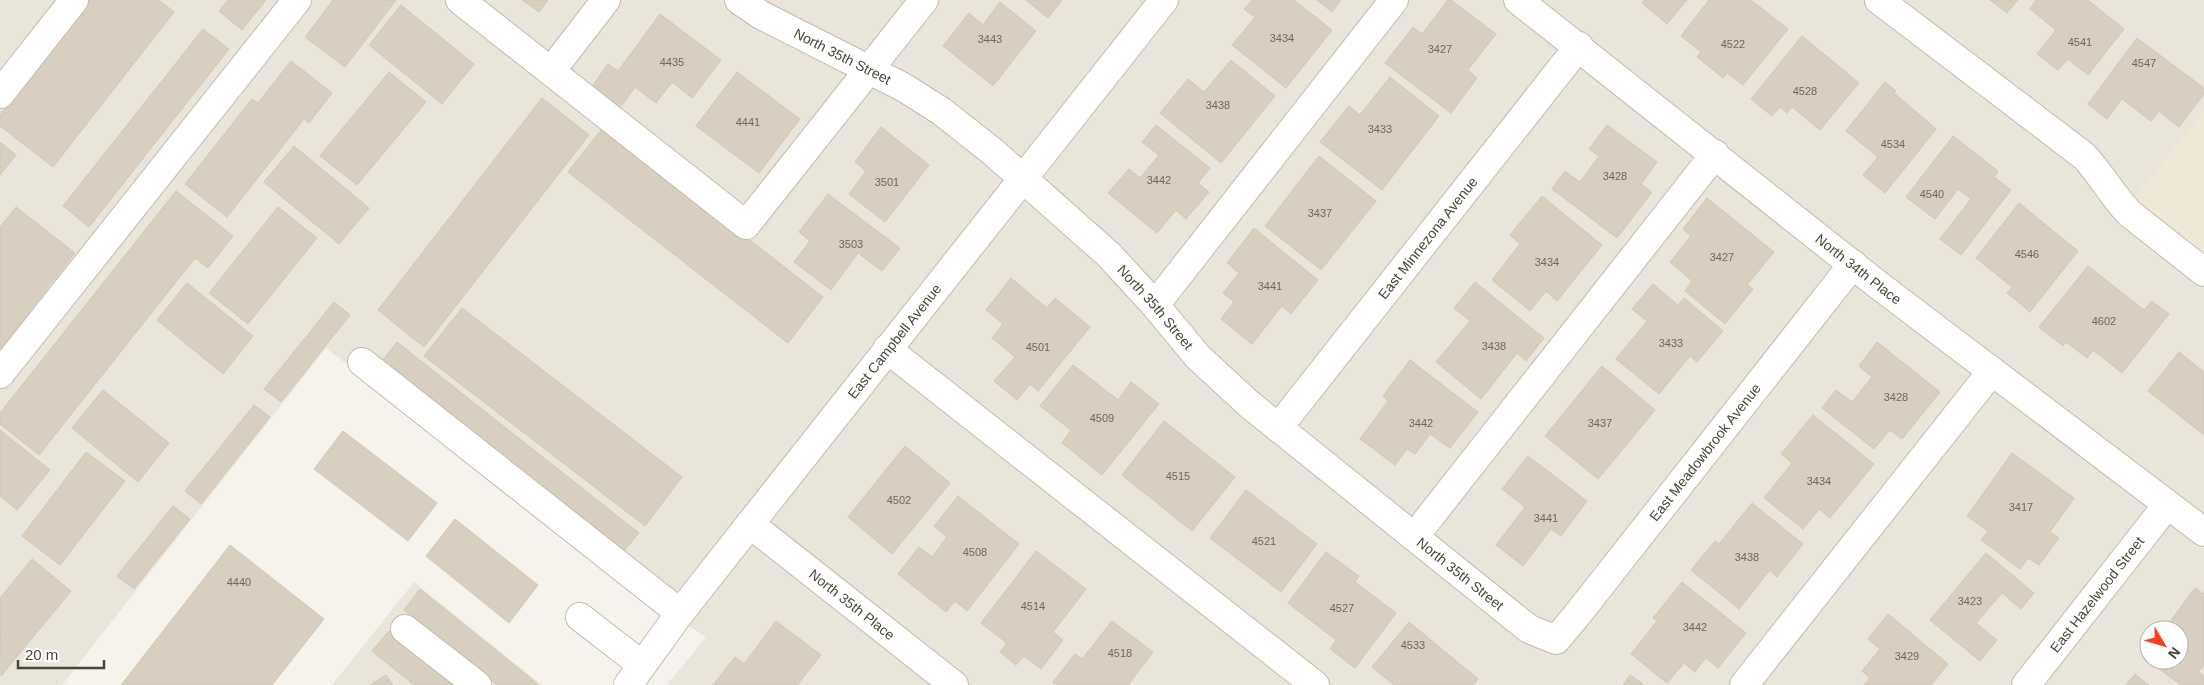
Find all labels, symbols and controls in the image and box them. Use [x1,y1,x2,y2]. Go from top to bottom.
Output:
street label: North 35th Street [791,25,894,88]
house number: 3434 [1270,32,1294,44]
house number: 3443 [978,33,1002,45]
house number: 4541 [2068,36,2092,48]
house number: 4522 [1721,38,1745,50]
house number: 3427 [1428,43,1452,55]
house number: 4435 [660,56,684,68]
house number: 4547 [2132,57,2156,69]
house number: 4528 [1793,85,1817,97]
house number: 3438 [1206,99,1230,111]
house number: 4441 [736,116,760,128]
house number: 3433 [1368,123,1392,135]
house number: 4534 [1881,138,1905,150]
house number: 3428 [1603,170,1627,182]
house number: 3442 [1147,174,1171,186]
street label: East Minnezona Avenue [1375,174,1481,302]
house number: 3501 [875,176,899,188]
house number: 4540 [1920,188,1944,200]
house number: 3437 [1308,207,1332,219]
street label: North 34th Place [1812,231,1905,308]
house number: 3503 [839,238,863,250]
house number: 4546 [2015,248,2039,260]
house number: 3427 [1710,251,1734,263]
house number: 3434 [1535,256,1559,268]
street label: North 35th Street [1114,262,1196,353]
house number: 3441 [1258,280,1282,292]
street label: East Campbell Avenue [844,281,945,402]
house number: 4602 [2092,315,2116,327]
house number: 3433 [1659,337,1683,349]
house number: 3438 [1482,340,1506,352]
house number: 4501 [1026,341,1050,353]
street label: East Meadowbrook Avenue [1646,380,1764,524]
house number: 3428 [1884,391,1908,403]
house number: 4509 [1090,412,1114,424]
house number: 3442 [1409,417,1433,429]
house number: 3437 [1588,417,1612,429]
house number: 4515 [1166,470,1190,482]
house number: 3434 [1807,475,1831,487]
house number: 4502 [887,494,911,506]
house number: 3417 [2009,501,2033,513]
house number: 3441 [1534,512,1558,524]
street label: East Hazelwood Street [2047,533,2147,656]
street label: North 35th Street [1414,534,1507,614]
house number: 4521 [1252,535,1276,547]
house number: 4508 [963,546,987,558]
house number: 3438 [1735,551,1759,563]
street label: North 35th Place [806,566,898,643]
house number: 4440 [227,576,251,588]
house number: 3423 [1958,595,1982,607]
house number: 4514 [1021,600,1045,612]
house number: 4527 [1330,602,1354,614]
north arrow [2139,620,2189,670]
house number: 3442 [1683,621,1707,633]
scale bar [18,638,104,670]
house number: 4533 [1401,639,1425,651]
text: N [2165,644,2184,662]
text: 20 m [25,646,58,663]
house number: 4518 [1108,647,1132,659]
house number: 3429 [1895,650,1919,662]

